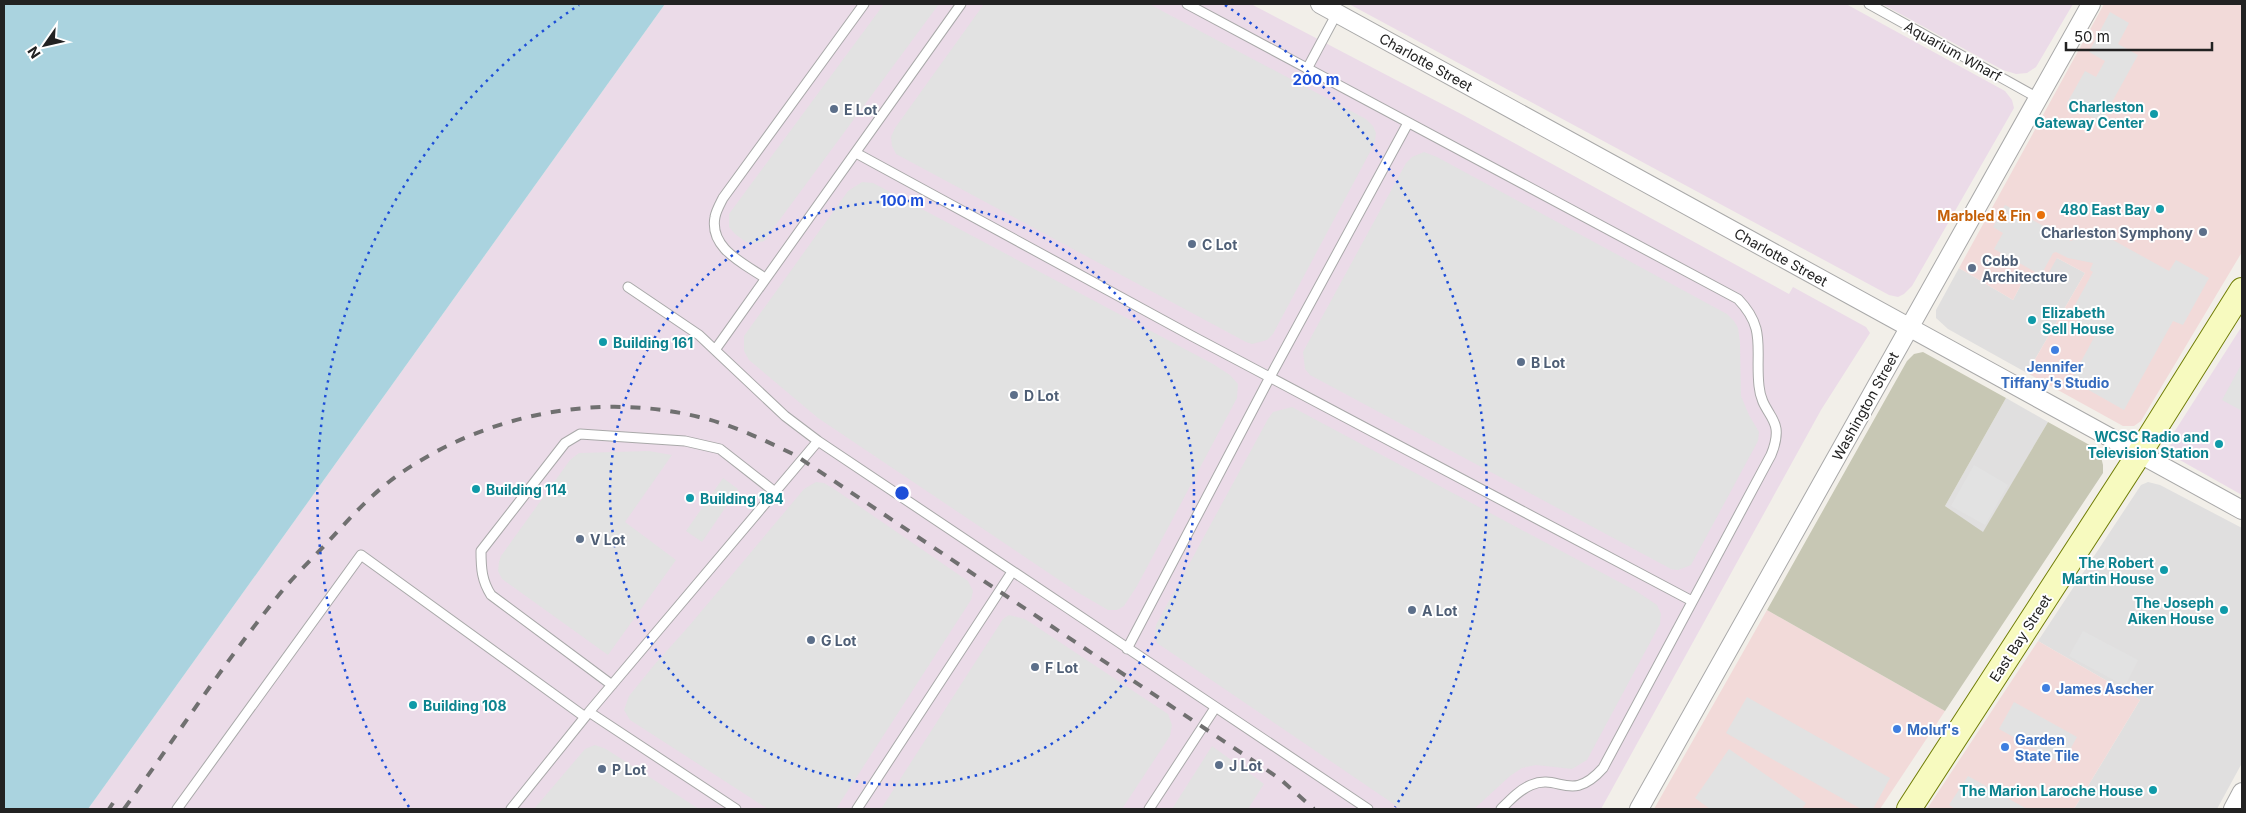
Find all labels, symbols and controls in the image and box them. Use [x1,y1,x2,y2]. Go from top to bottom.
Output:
street label: Aquarium Wharf [1901,17,2005,85]
north arrow [20,20,70,70]
scale bar [2066,20,2212,52]
text: 50 m [2074,27,2110,46]
street label: Charlotte Street [1376,29,1476,95]
text: N [24,43,44,62]
text: 200 m [1293,70,1339,89]
place label: Charleston Gateway Center [2034,98,2144,131]
place label: E Lot [844,101,877,118]
marker: E Lot [828,103,840,115]
marker: Charleston Gateway Center [2148,108,2160,120]
text: 100 m [880,191,924,210]
place label: 480 East Bay [2060,201,2151,218]
marker: 480 East Bay [2154,203,2166,215]
place label: Marbled & Fin [1937,207,2031,224]
marker: Marbled & Fin [2035,209,2047,221]
street label: Charlotte Street [1731,224,1831,290]
place label: Charleston Symphony [2041,224,2194,241]
marker: Charleston Symphony [2197,226,2209,238]
place label: C Lot [1202,236,1237,253]
marker: C Lot [1186,238,1198,250]
place label: Cobb Architecture [1982,252,2068,285]
marker: Cobb Architecture [1966,262,1978,274]
place label: Elizabeth Sell House [2042,304,2114,337]
marker: Elizabeth Sell House [2026,314,2038,326]
place label: Building 161 [613,334,693,351]
marker: Building 161 [597,336,609,348]
marker: Jennifer Tiffany's Studio [2049,344,2061,356]
street label: Washington Street [1828,348,1902,463]
place label: B Lot [1531,354,1565,371]
marker: B Lot [1515,356,1527,368]
place label: Jennifer Tiffany's Studio [2001,358,2110,391]
place label: D Lot [1024,387,1059,404]
marker: D Lot [1008,389,1020,401]
place label: WCSC Radio and Television Station [2087,428,2209,461]
marker: WCSC Radio and Television Station [2213,438,2225,450]
place label: Building 114 [486,481,567,498]
marker: Building 114 [470,483,482,495]
centre of rings [893,484,911,502]
place label: Building 184 [700,490,784,507]
marker: Building 184 [684,492,696,504]
place label: V Lot [590,531,625,548]
marker: V Lot [574,533,586,545]
place label: The Robert Martin House [2062,554,2154,587]
marker: The Robert Martin House [2158,564,2170,576]
street label: East Bay Street [1986,591,2055,685]
place label: The Joseph Aiken House [2128,594,2214,627]
place label: A Lot [1422,602,1457,619]
marker: A Lot [1406,604,1418,616]
marker: The Joseph Aiken House [2218,604,2230,616]
place label: G Lot [821,632,856,649]
marker: G Lot [805,634,817,646]
place label: F Lot [1045,659,1078,676]
marker: F Lot [1029,661,1041,673]
place label: James Ascher [2056,680,2154,697]
marker: James Ascher [2040,682,2052,694]
place label: Building 108 [423,697,507,714]
marker: Building 108 [407,699,419,711]
place label: Moluf's [1907,721,1959,738]
marker: Moluf's [1891,723,1903,735]
place label: Garden State Tile [2015,731,2079,764]
marker: Garden State Tile [1999,741,2011,753]
place label: J Lot [1229,757,1262,774]
marker: J Lot [1213,759,1225,771]
place label: P Lot [612,761,646,778]
marker: P Lot [596,763,608,775]
place label: The Marion Laroche House [1959,782,2143,799]
marker: The Marion Laroche House [2147,784,2159,796]

